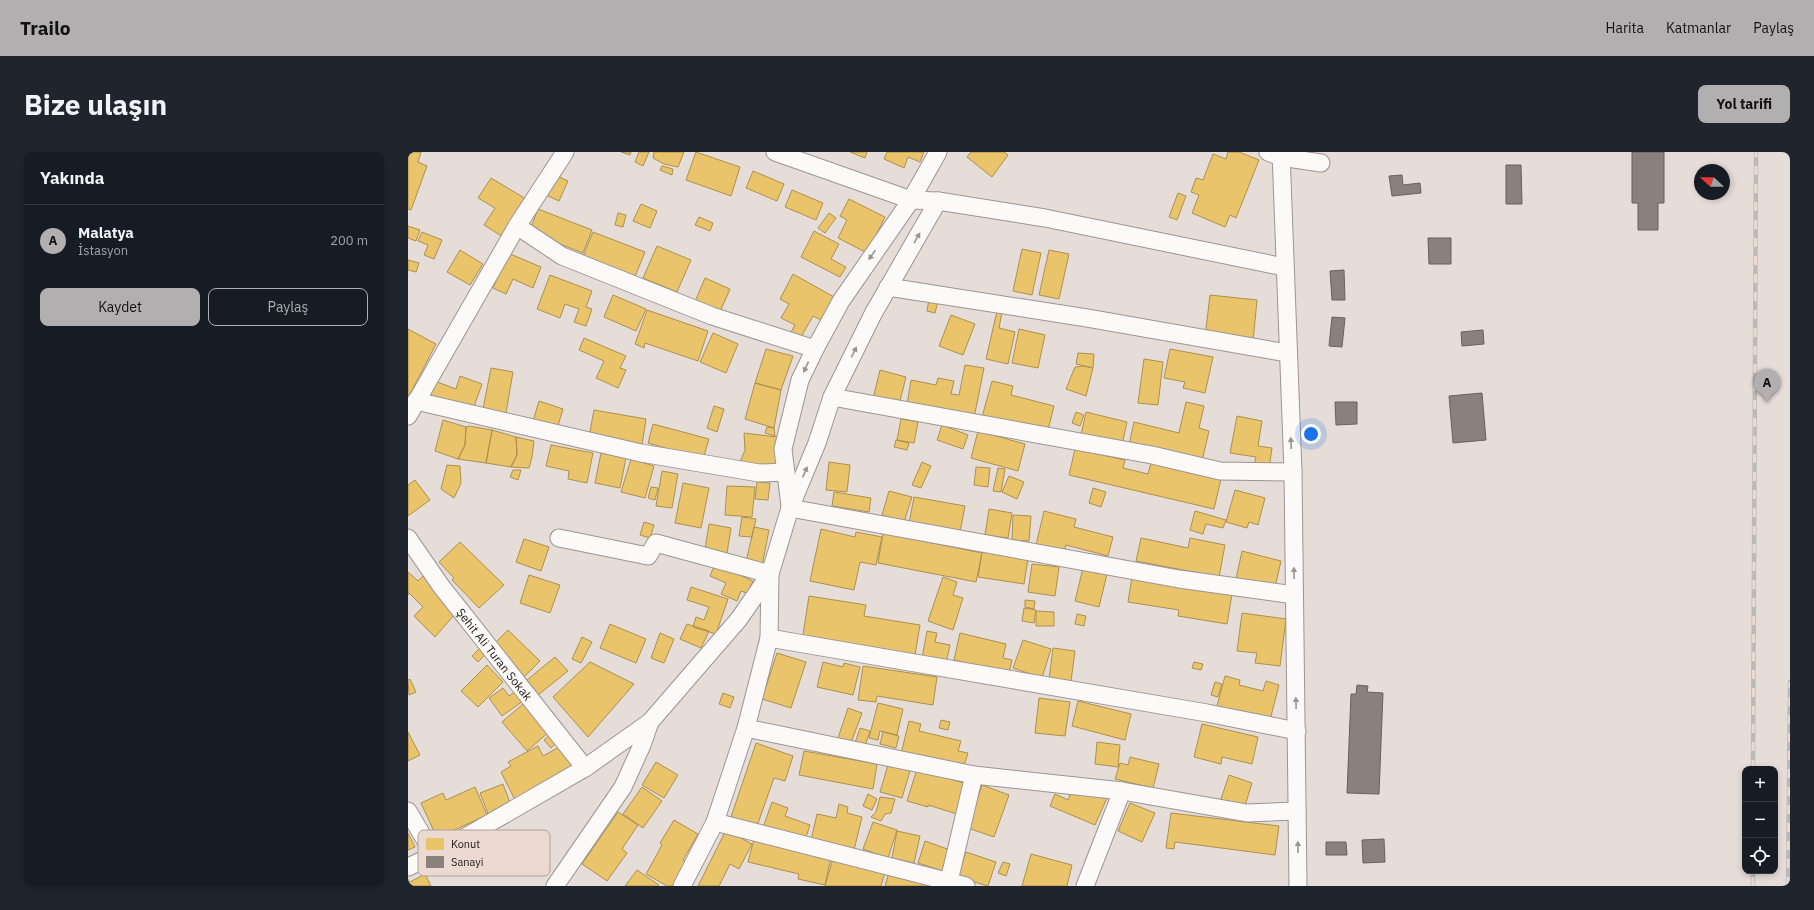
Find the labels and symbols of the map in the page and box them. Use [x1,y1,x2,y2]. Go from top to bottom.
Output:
north arrow [1694,164,1730,200]
one-way arrow [913,232,920,244]
one-way arrow [868,250,876,260]
one-way arrow [851,346,857,358]
one-way arrow [803,361,809,372]
pin: A [1754,369,1780,402]
your location [1301,424,1321,444]
one-way arrow [1288,437,1295,449]
one-way arrow [802,466,808,478]
one-way arrow [1291,566,1297,579]
street label: Şehit Ali Turan Sokak [454,605,536,704]
one-way arrow [1293,697,1300,709]
legend [418,830,550,876]
text: Konut [451,837,480,851]
one-way arrow [1295,840,1301,853]
text: Sanayi [451,855,484,869]

